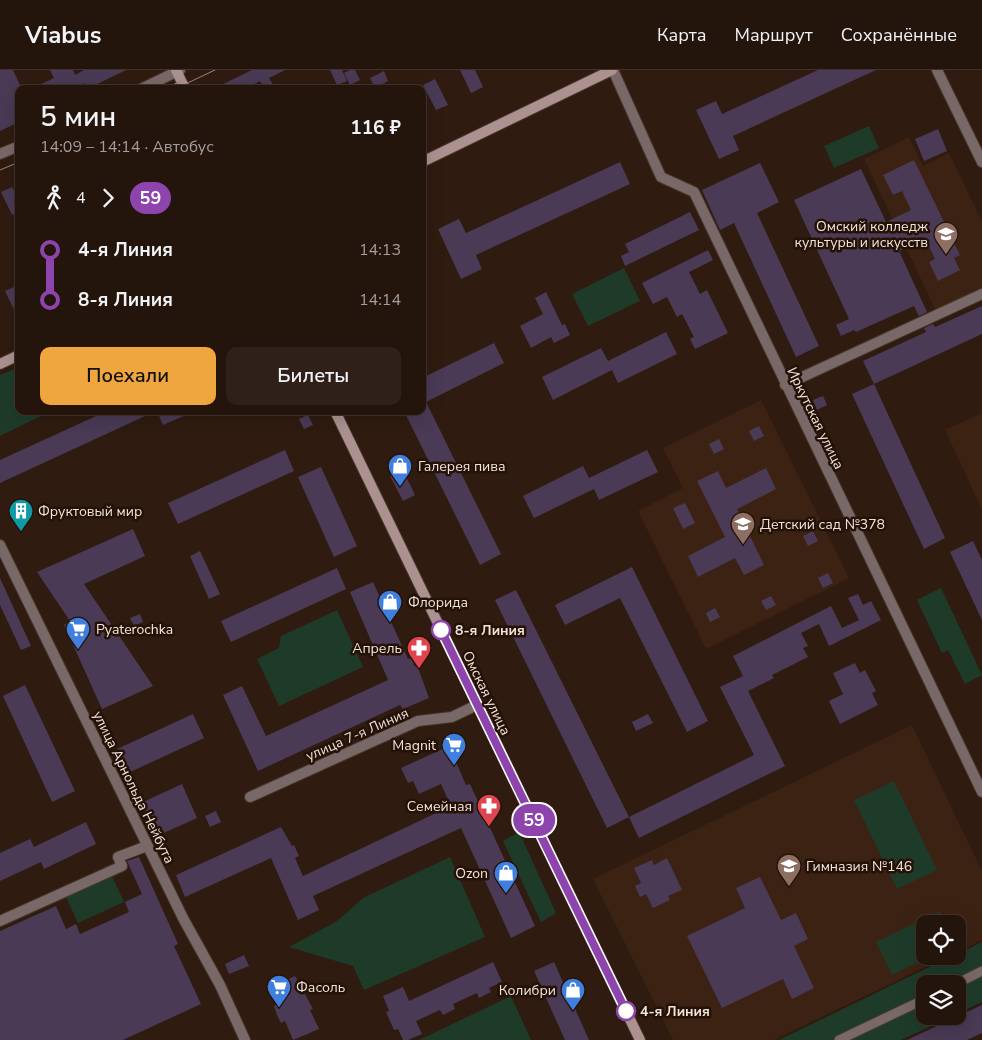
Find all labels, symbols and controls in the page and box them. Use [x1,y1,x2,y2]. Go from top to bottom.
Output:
text: Viabus [25,19,101,51]
text: Карта [657,23,707,47]
text: Маршрут [735,23,813,47]
text: Сохранённые [841,23,957,47]
text: 5 мин [40,98,116,136]
text: 116 ₽ [350,115,401,141]
text: 14:09 – 14:14 · Автобус [40,136,214,158]
icon: walk [40,184,68,212]
icon: forward [94,184,122,212]
text: 59 [140,186,161,210]
text: 4 [76,187,86,209]
place label: Омский колледж культуры и искусств [795,217,928,252]
school or university icon: Омский колледж культуры и искусств [933,221,959,255]
text: 4-я Линия [78,237,173,263]
text: 14:13 [359,239,401,261]
text: 8-я Линия [78,287,173,313]
text: 14:14 [359,289,401,311]
button: Поехали [40,347,216,405]
button: Билеты [226,347,401,405]
street label: Иркутская улица [783,364,848,472]
shop icon: Галерея пива [387,453,413,487]
place label: Галерея пива [418,457,505,476]
building icon: Фруктовый мир [8,498,34,532]
place label: Фруктовый мир [38,502,142,521]
school or university icon: Детский сад №378 [730,511,756,545]
place label: Детский сад №378 [760,515,885,534]
shop icon: Флорида [377,589,403,623]
place label: Флорида [408,593,468,612]
supermarket icon: Pyaterochka [65,616,91,650]
place label: Pyaterochka [96,620,173,639]
marker: 8-я Линия [431,620,451,640]
place label: 8-я Линия [455,621,525,640]
pharmacy icon: Апрель [406,635,432,669]
place label: Апрель [352,639,402,658]
street label: Омская улица [458,648,515,739]
street label: улица 7-я Линия [303,703,412,766]
street label: улица Арнольда Нейбута [88,708,179,867]
supermarket icon: Magnit [441,732,467,766]
place label: Magnit [392,736,436,755]
pharmacy icon: Семейная [476,793,502,827]
place label: Семейная [407,797,472,816]
line badge: 59 [512,804,556,836]
text: 59 [523,808,545,832]
school or university icon: Гимназия №146 [776,853,802,887]
place label: Гимназия №146 [806,857,912,876]
shop icon: Ozon [493,860,519,894]
place label: Ozon [455,864,488,883]
map controls [916,915,966,1025]
button: locate [916,915,966,965]
supermarket icon: Фасоль [266,974,292,1008]
button: layers [916,975,966,1025]
shop icon: Колибри [560,977,586,1011]
place label: Фасоль [296,978,345,997]
place label: Колибри [499,981,556,1000]
marker: 4-я Линия [616,1001,636,1021]
place label: 4-я Линия [640,1002,710,1021]

